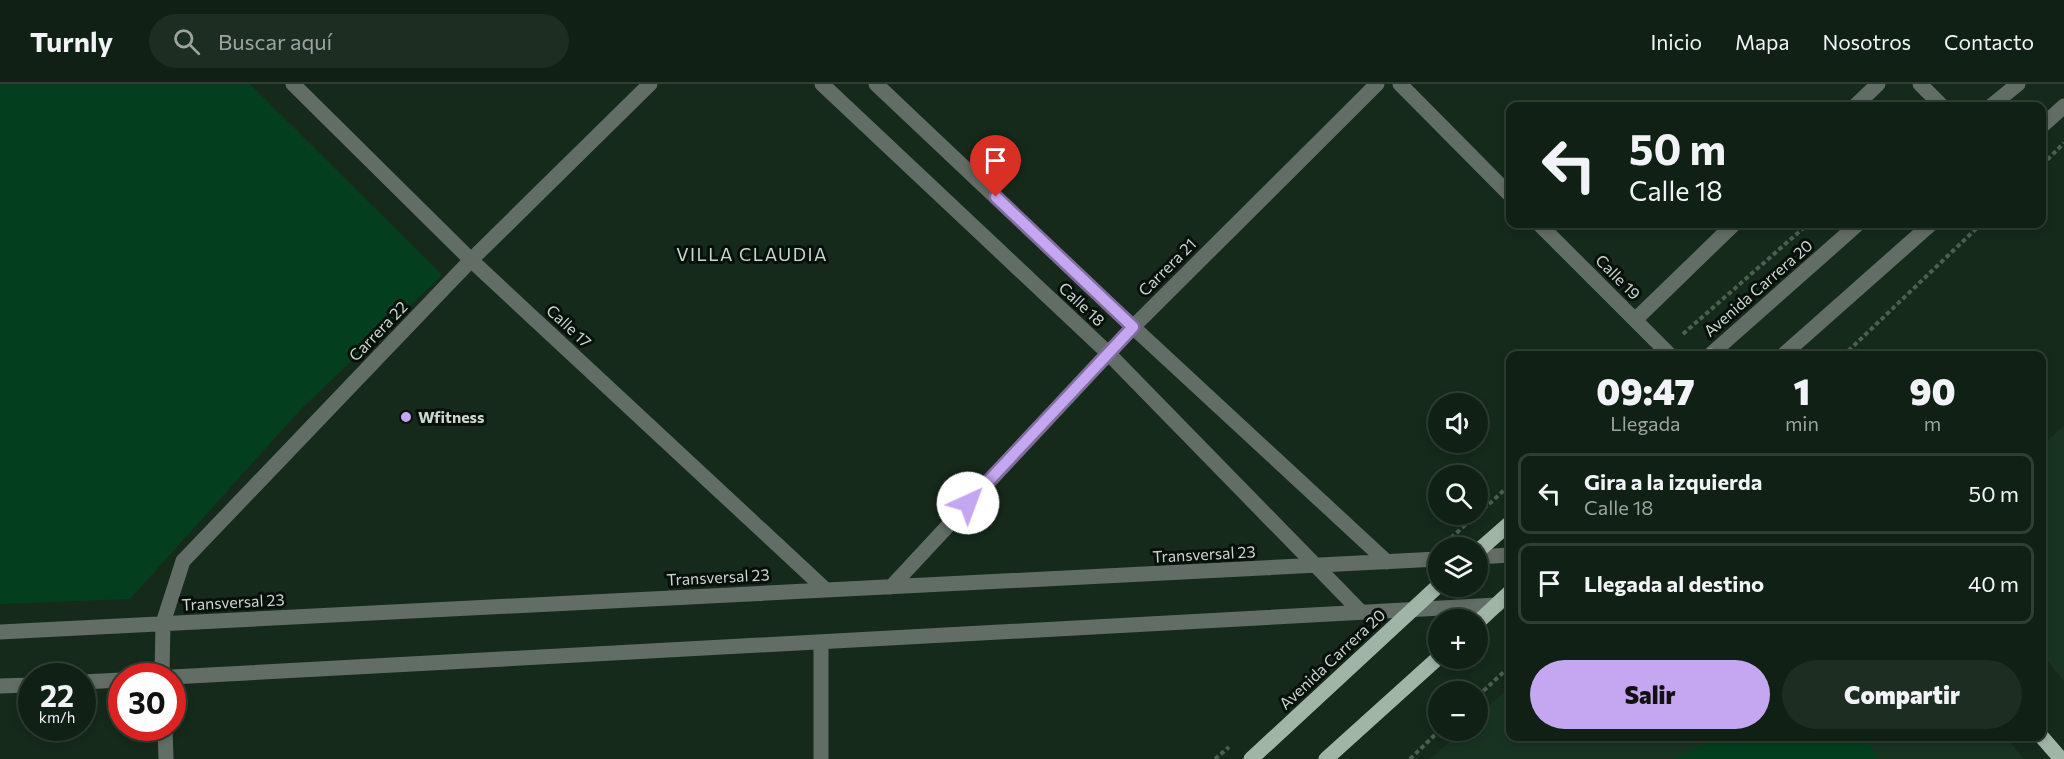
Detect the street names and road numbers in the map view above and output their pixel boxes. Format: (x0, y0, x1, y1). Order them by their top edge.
street label: Carrera 21 (1134, 234, 1199, 299)
street label: Avenida Carrera 20 (1699, 235, 1816, 340)
street label: Calle 19 (1592, 250, 1645, 303)
street label: Calle 18 (1056, 278, 1109, 330)
street label: Carrera 22 (345, 297, 411, 364)
street label: Calle 17 (543, 300, 596, 351)
street label: Transversal 23 (1152, 541, 1256, 566)
street label: Transversal 23 (666, 564, 770, 589)
street label: Transversal 23 (181, 589, 285, 614)
street label: Avenida Carrera 20 (1275, 605, 1389, 713)

